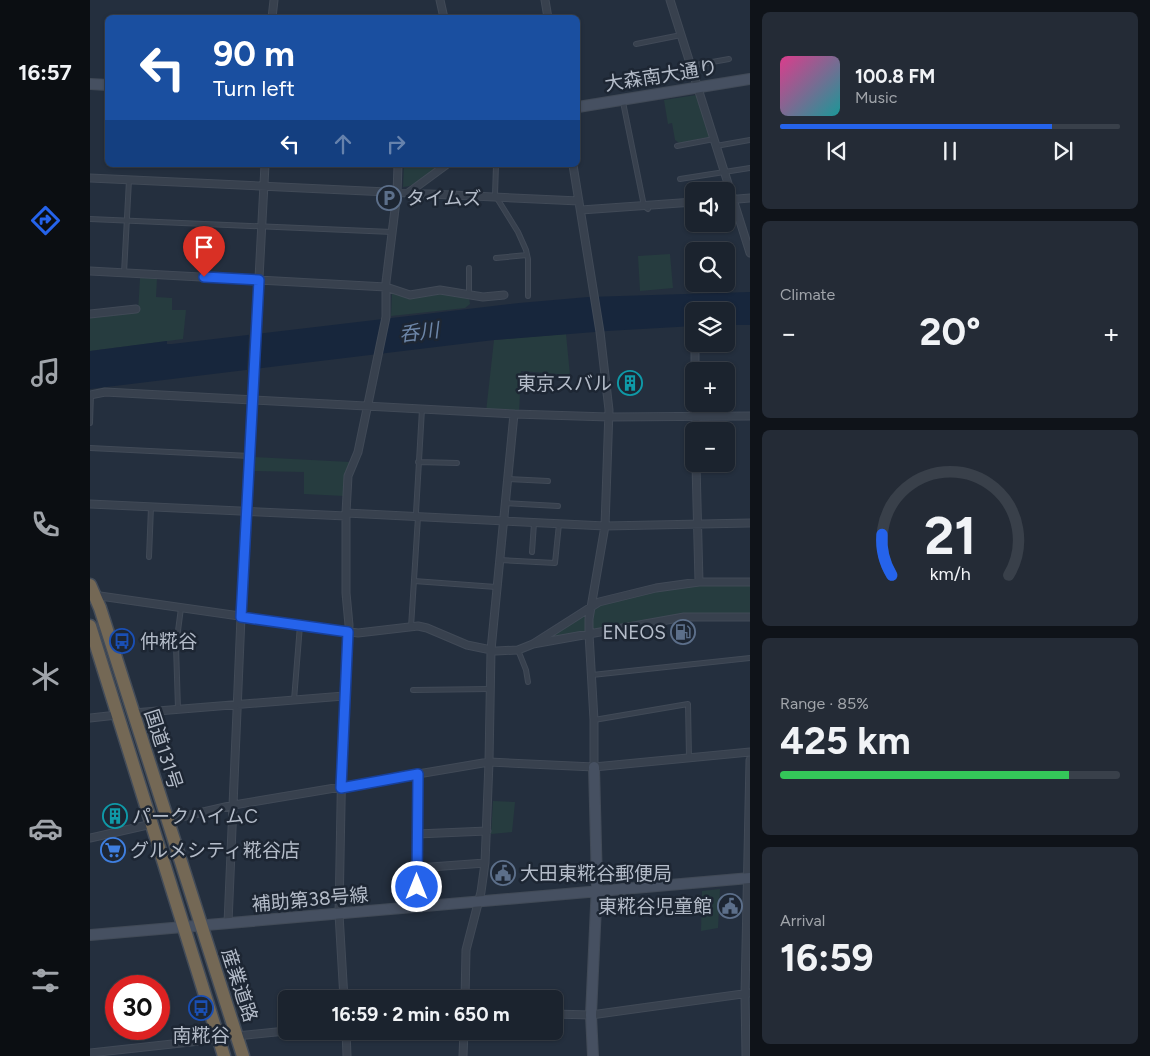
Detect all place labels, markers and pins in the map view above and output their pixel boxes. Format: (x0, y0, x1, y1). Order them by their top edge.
parking icon: タイムズ (376, 185, 402, 211)
place label: タイムズ (406, 187, 482, 210)
pin (183, 226, 225, 277)
building icon: 東京スバル (617, 370, 643, 396)
place label: 東京スバル (517, 372, 612, 395)
fuel station icon: ENEOS (670, 619, 696, 645)
place label: ENEOS (602, 621, 666, 644)
bus stop icon: 仲糀谷 (109, 628, 135, 654)
place label: 仲糀谷 (140, 630, 197, 653)
building icon: パークハイムC (102, 803, 128, 829)
place label: パークハイムC (132, 805, 258, 828)
supermarket icon: グルメシティ糀谷店 (100, 837, 126, 863)
place label: グルメシティ糀谷店 (130, 839, 300, 862)
public building icon: 大田東糀谷郵便局 (490, 860, 516, 886)
place label: 大田東糀谷郵便局 (520, 862, 672, 885)
public building icon: 東糀谷児童館 (717, 893, 743, 919)
place label: 東糀谷児童館 (598, 895, 712, 918)
bus stop icon: 南糀谷 (188, 995, 214, 1021)
place label: 南糀谷 (172, 1024, 230, 1047)

